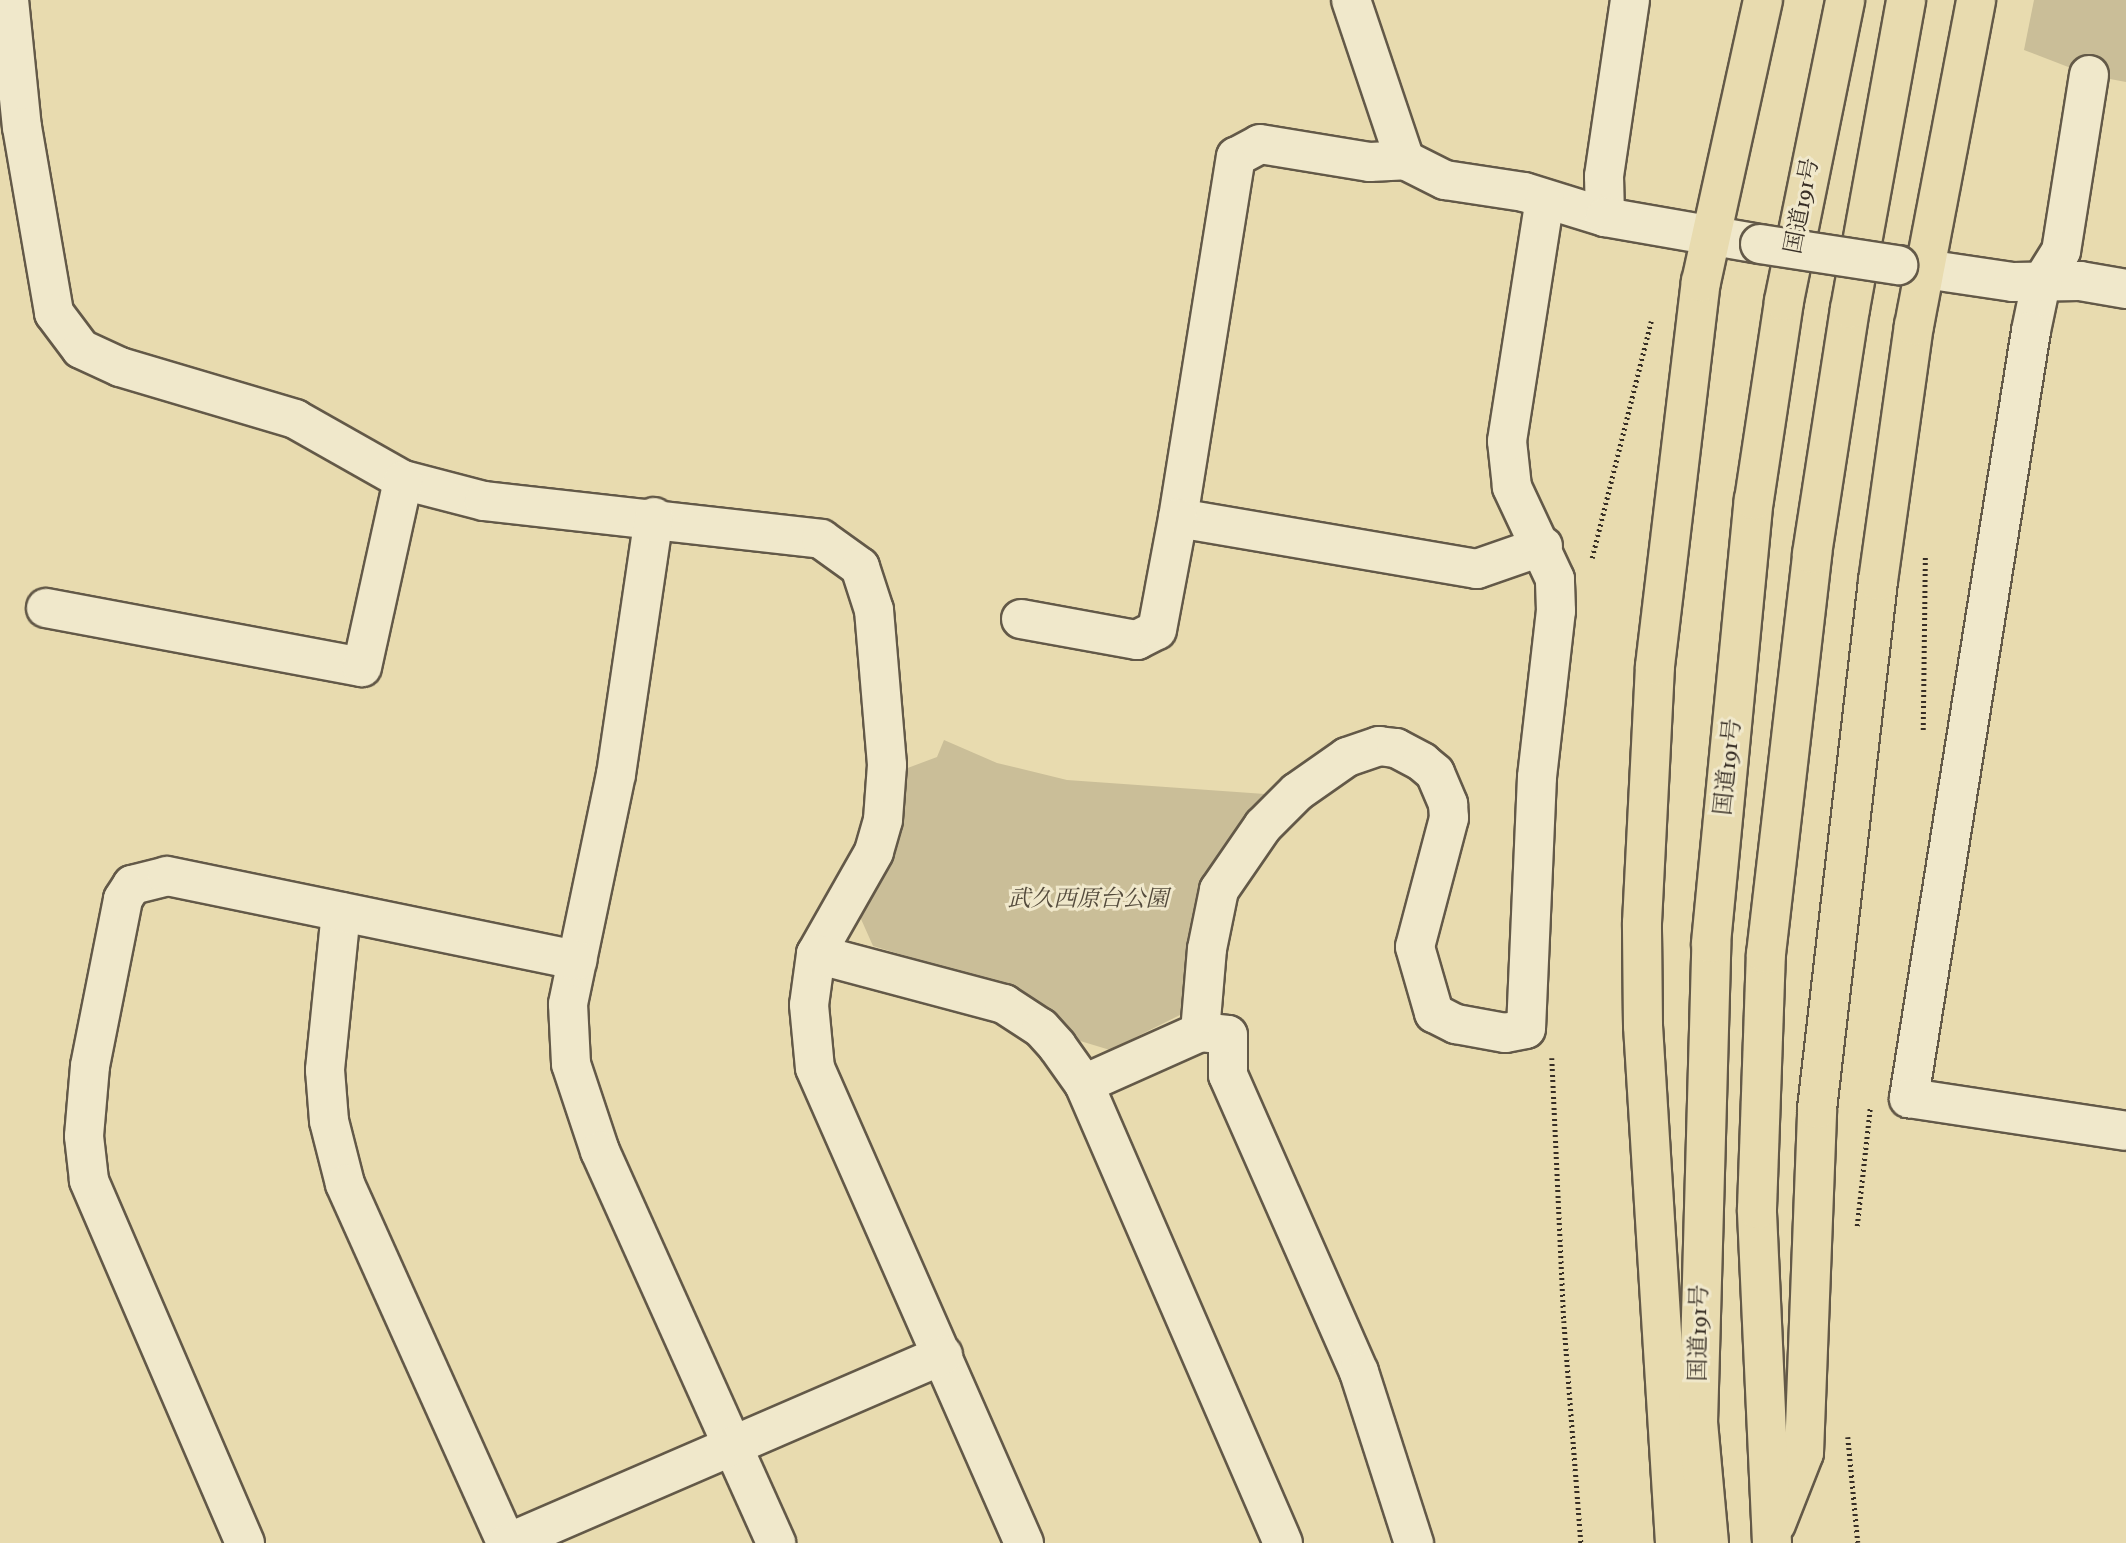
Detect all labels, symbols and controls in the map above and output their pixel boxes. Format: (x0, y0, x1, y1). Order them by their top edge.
street label: 国道191号 (1779, 156, 1825, 256)
street label: 国道191号 (1709, 717, 1747, 817)
park label: 武久西原台公園 (1008, 885, 1168, 913)
street label: 国道191号 (1684, 1284, 1714, 1382)

